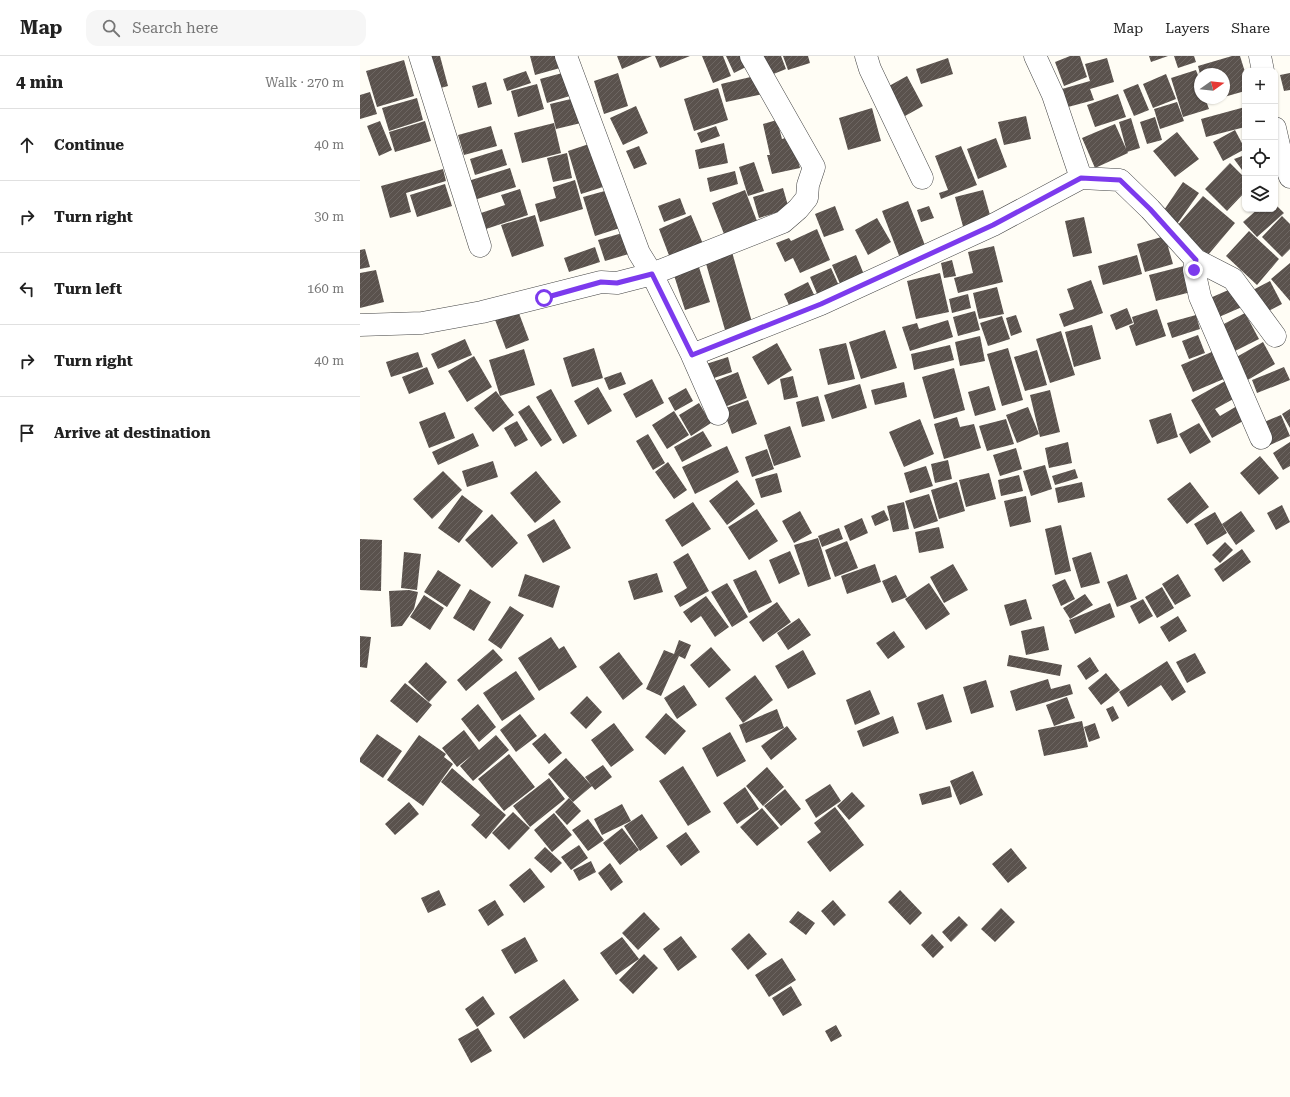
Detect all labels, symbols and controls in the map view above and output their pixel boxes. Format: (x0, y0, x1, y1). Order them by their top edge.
search box (86, 10, 366, 46)
text: Map (20, 16, 62, 39)
icon: search (100, 17, 122, 39)
text: Search here (132, 19, 218, 37)
text: Map (1113, 20, 1143, 36)
text: Layers (1165, 20, 1209, 36)
text: Share (1231, 20, 1270, 36)
north arrow (1194, 68, 1230, 104)
map controls (1242, 68, 1278, 212)
button: + (1242, 68, 1278, 104)
text: 4 min (16, 72, 63, 92)
text: Walk · 270 m (265, 75, 344, 90)
button: − (1242, 104, 1278, 140)
icon: ahead (16, 134, 38, 156)
text: Continue (54, 136, 124, 154)
text: 40 m (314, 137, 344, 152)
button: locate (1242, 140, 1278, 176)
button: layers (1242, 176, 1278, 212)
icon: right (16, 206, 38, 228)
text: Turn right (54, 208, 133, 226)
text: 30 m (314, 209, 344, 224)
route end (1185, 261, 1203, 279)
icon: left (16, 278, 38, 300)
text: Turn left (54, 280, 122, 298)
text: 160 m (307, 281, 344, 296)
route start (535, 289, 553, 307)
icon: right (16, 350, 38, 372)
text: Turn right (54, 352, 133, 370)
text: 40 m (314, 353, 344, 368)
icon: arrive (16, 422, 38, 444)
text: Arrive at destination (54, 424, 210, 442)

